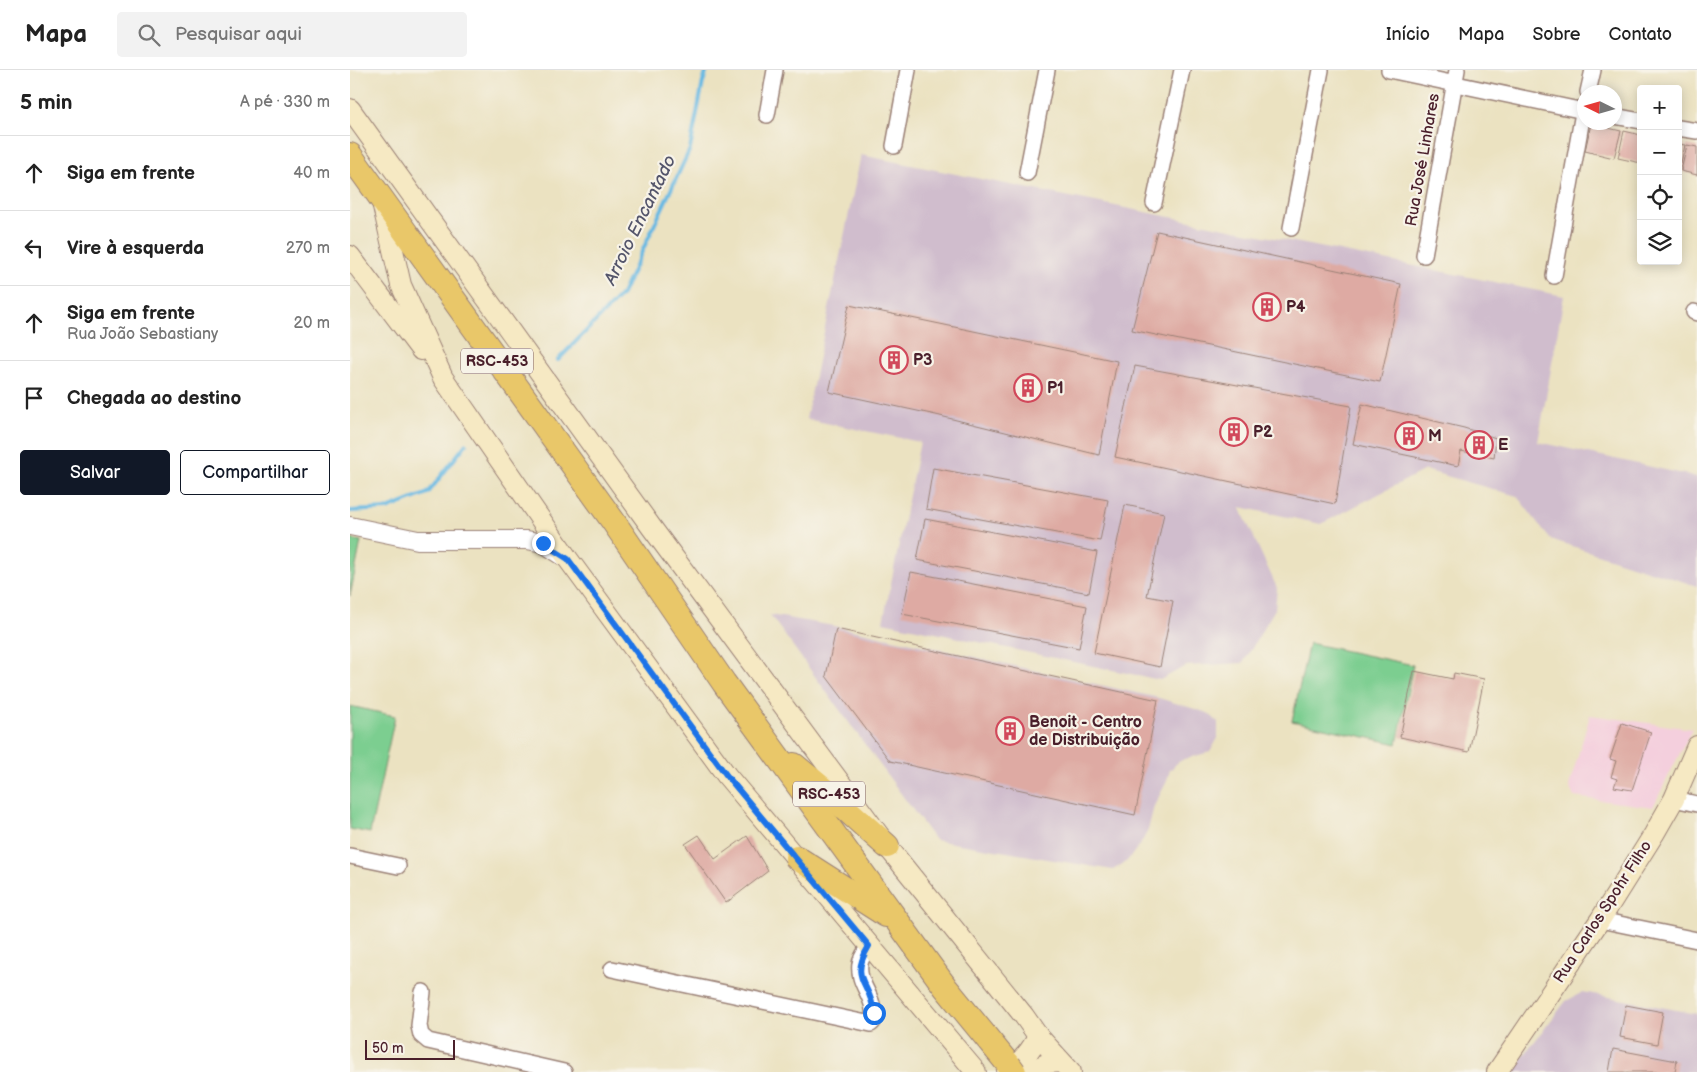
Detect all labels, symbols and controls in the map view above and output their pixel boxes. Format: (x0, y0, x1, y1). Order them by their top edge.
search box (117, 12, 467, 57)
text: Mapa (25, 20, 87, 49)
icon: search (135, 21, 163, 49)
text: Pesquisar aqui (175, 23, 302, 46)
text: Início (1386, 24, 1430, 45)
text: Mapa (1458, 24, 1504, 45)
text: Sobre (1532, 24, 1580, 45)
text: Contato (1608, 24, 1672, 45)
north arrow (1577, 85, 1622, 130)
map controls (1637, 85, 1682, 265)
button: + (1637, 85, 1682, 130)
text: 5 min (20, 90, 73, 115)
street label: Rua José Linhares (1402, 92, 1444, 228)
text: A pé · 330 m (240, 93, 330, 112)
button: − (1637, 130, 1682, 175)
water label: Arroio Encantado (599, 152, 680, 289)
icon: ahead (20, 159, 48, 187)
text: Siga em frente (67, 162, 195, 185)
text: 40 m (293, 164, 330, 183)
button: locate (1637, 175, 1682, 220)
button: layers (1637, 220, 1682, 265)
icon: left (20, 234, 48, 262)
text: Vire à esquerda (67, 237, 204, 260)
text: 270 m (286, 239, 330, 258)
building icon: P4 (1252, 292, 1282, 322)
place label: P4 (1286, 298, 1306, 317)
text: Siga em frente (67, 302, 195, 325)
icon: ahead (20, 309, 48, 337)
text: 20 m (294, 314, 330, 333)
text: Rua João Sebastiany (67, 325, 218, 344)
building icon: P3 (879, 345, 909, 375)
road number: RSC-453 (461, 348, 533, 374)
place label: P3 (913, 351, 932, 370)
building icon: P1 (1013, 373, 1043, 403)
place label: P1 (1047, 379, 1064, 398)
icon: arrive (20, 384, 48, 412)
text: Chegada ao destino (67, 387, 241, 410)
building icon: P2 (1219, 417, 1249, 447)
building icon: M (1394, 421, 1424, 451)
place label: P2 (1253, 423, 1273, 442)
place label: M (1428, 427, 1442, 446)
building icon: E (1464, 430, 1494, 460)
place label: E (1498, 436, 1508, 455)
button: Salvar (20, 450, 170, 495)
button: Compartilhar (180, 450, 330, 495)
route end (532, 532, 555, 555)
place label: Benoit - Centro de Distribuição (1029, 713, 1142, 750)
building icon: Benoit - Centro de Distribuição (995, 716, 1025, 746)
road number: RSC-453 (793, 782, 865, 806)
street label: Rua Carlos Spohr Filho (1550, 837, 1656, 987)
route start (863, 1002, 886, 1025)
scale bar (365, 1037, 455, 1060)
text: 50 m (372, 1040, 404, 1057)

